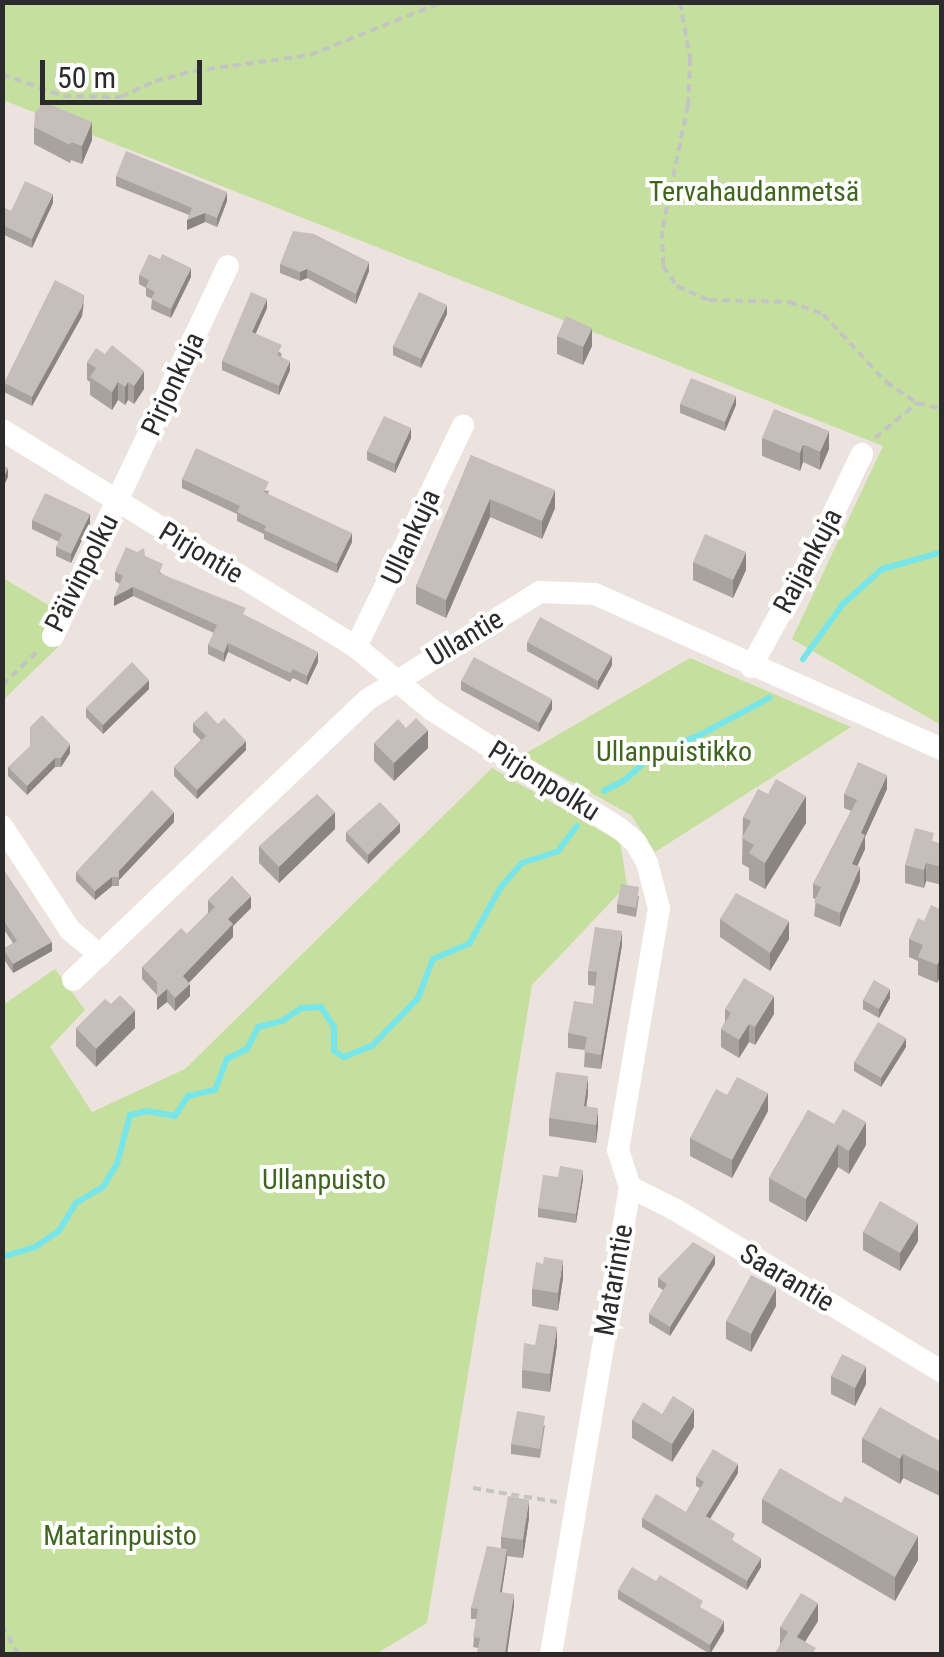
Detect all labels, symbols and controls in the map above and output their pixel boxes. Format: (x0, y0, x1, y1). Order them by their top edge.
scale bar (45, 40, 208, 102)
text: 50 m (57, 60, 116, 95)
park label: Tervahaudanmetsä (649, 175, 859, 209)
street label: Pirjonkuja (134, 327, 212, 441)
street label: Ullankuja (374, 484, 448, 590)
street label: Raijankuja (766, 503, 850, 619)
street label: Päivinpolku (38, 509, 126, 637)
street label: Pirjontie (153, 515, 249, 591)
street label: Ullantie (421, 602, 509, 674)
street label: Pirjonpolku (482, 734, 606, 828)
park label: Ullanpuistikko (596, 735, 752, 769)
park label: Ullanpuisto (262, 1163, 386, 1197)
street label: Matarintie (588, 1222, 640, 1338)
street label: Saarantie (734, 1237, 840, 1319)
park label: Matarinpuisto (43, 1519, 197, 1553)

